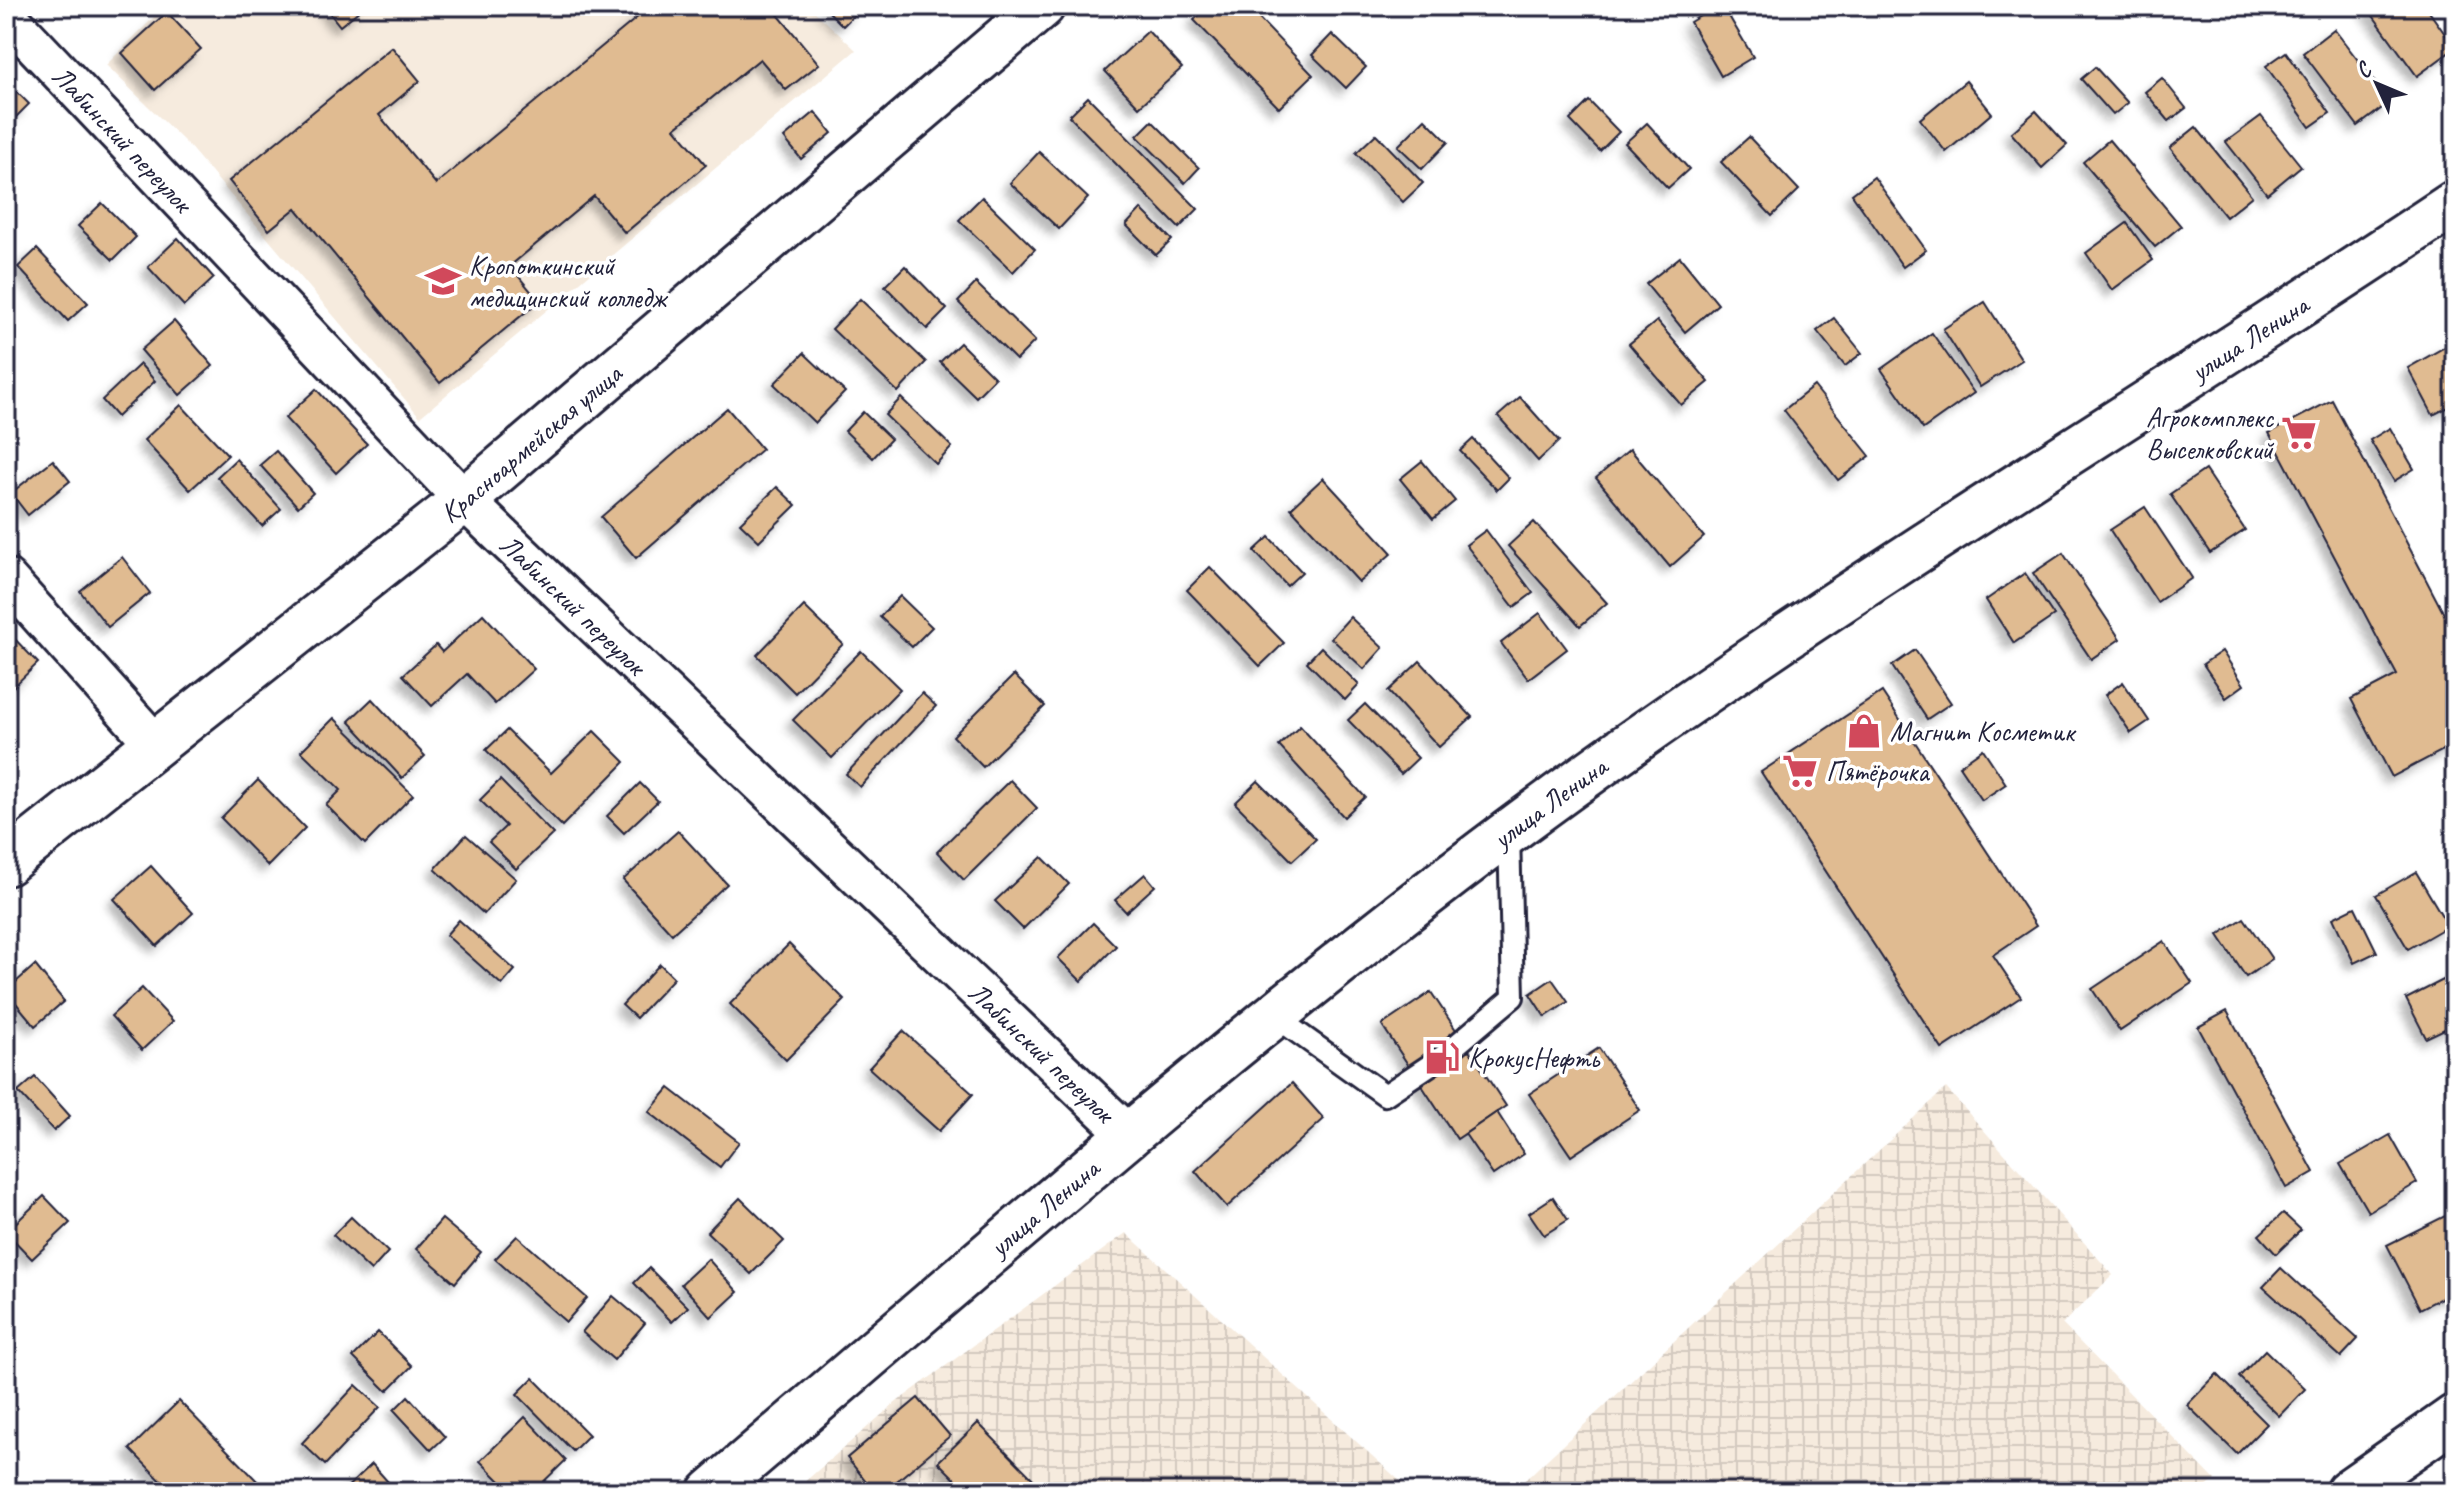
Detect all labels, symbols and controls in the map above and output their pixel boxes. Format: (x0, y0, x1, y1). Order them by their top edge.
north arrow (2337, 44, 2417, 124)
text: С (2350, 55, 2379, 84)
street label: Лабинский переулок (45, 58, 202, 221)
place label: Кропоткинский медицинский колледж (469, 248, 669, 315)
school or university icon: Кропоткинский медицинский колледж (424, 262, 462, 300)
street label: улица Ленина (2182, 285, 2317, 389)
street label: Красноармейская улица (433, 355, 630, 530)
place label: Агрокомплекс Выселковский (2146, 400, 2274, 467)
supermarket icon: Агрокомплекс Выселковский (2280, 414, 2318, 452)
street label: Лабинский переулок (493, 527, 655, 684)
shop icon: Магнит Косметик (1845, 712, 1883, 750)
place label: Магнит Косметик (1890, 714, 2077, 749)
street label: улица Ленина (1484, 747, 1615, 857)
supermarket icon: Пятёрочка (1781, 752, 1819, 790)
place label: Пятёрочка (1826, 754, 1930, 789)
street label: Лабинский переулок (962, 974, 1124, 1131)
fuel station icon: КрокусНефть (1423, 1038, 1461, 1076)
place label: КрокусНефть (1468, 1040, 1601, 1075)
street label: улица Ленина (980, 1149, 1108, 1265)

